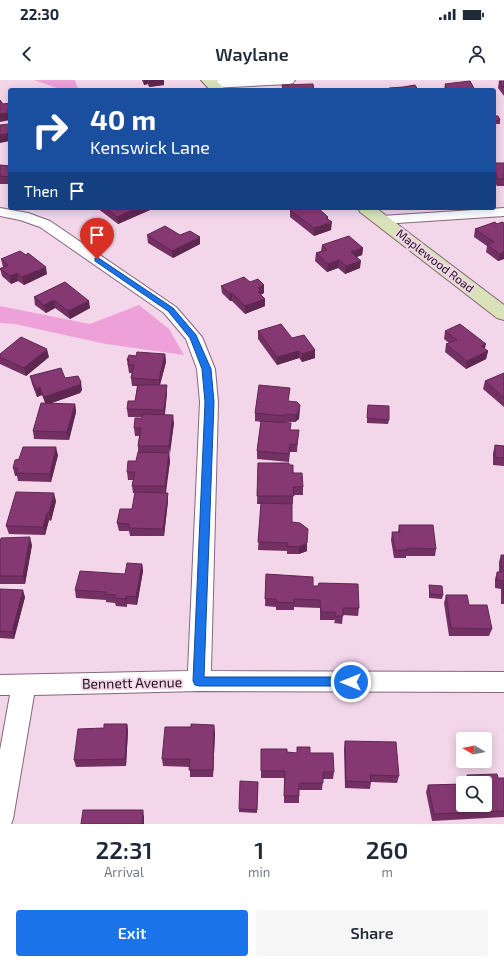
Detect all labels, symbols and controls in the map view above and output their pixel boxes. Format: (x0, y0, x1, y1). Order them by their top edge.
text: 22:30 (20, 5, 59, 23)
icon: back (16, 43, 38, 65)
text: Waylane (215, 43, 289, 65)
icon: person (466, 43, 488, 65)
text: 40 m (90, 102, 156, 136)
icon: right (24, 104, 76, 156)
text: Kenswick Lane (90, 136, 210, 158)
icon: arrive (66, 180, 88, 202)
text: Then (24, 182, 58, 200)
pin (80, 218, 114, 259)
icon: arrive (86, 224, 108, 246)
street label: Maplewood Road (394, 226, 477, 295)
position arrow (330, 661, 372, 703)
street label: Bennett Avenue (82, 673, 182, 692)
north arrow (456, 732, 492, 768)
map controls (456, 732, 492, 812)
button: search (456, 776, 492, 812)
text: 22:31 (96, 835, 153, 864)
text: 1 (254, 835, 264, 864)
text: 260 (366, 835, 408, 864)
text: Arrival (104, 864, 144, 880)
text: min (248, 864, 270, 880)
text: m (381, 864, 393, 880)
button: Exit (16, 910, 248, 956)
button: Share (256, 910, 488, 956)

